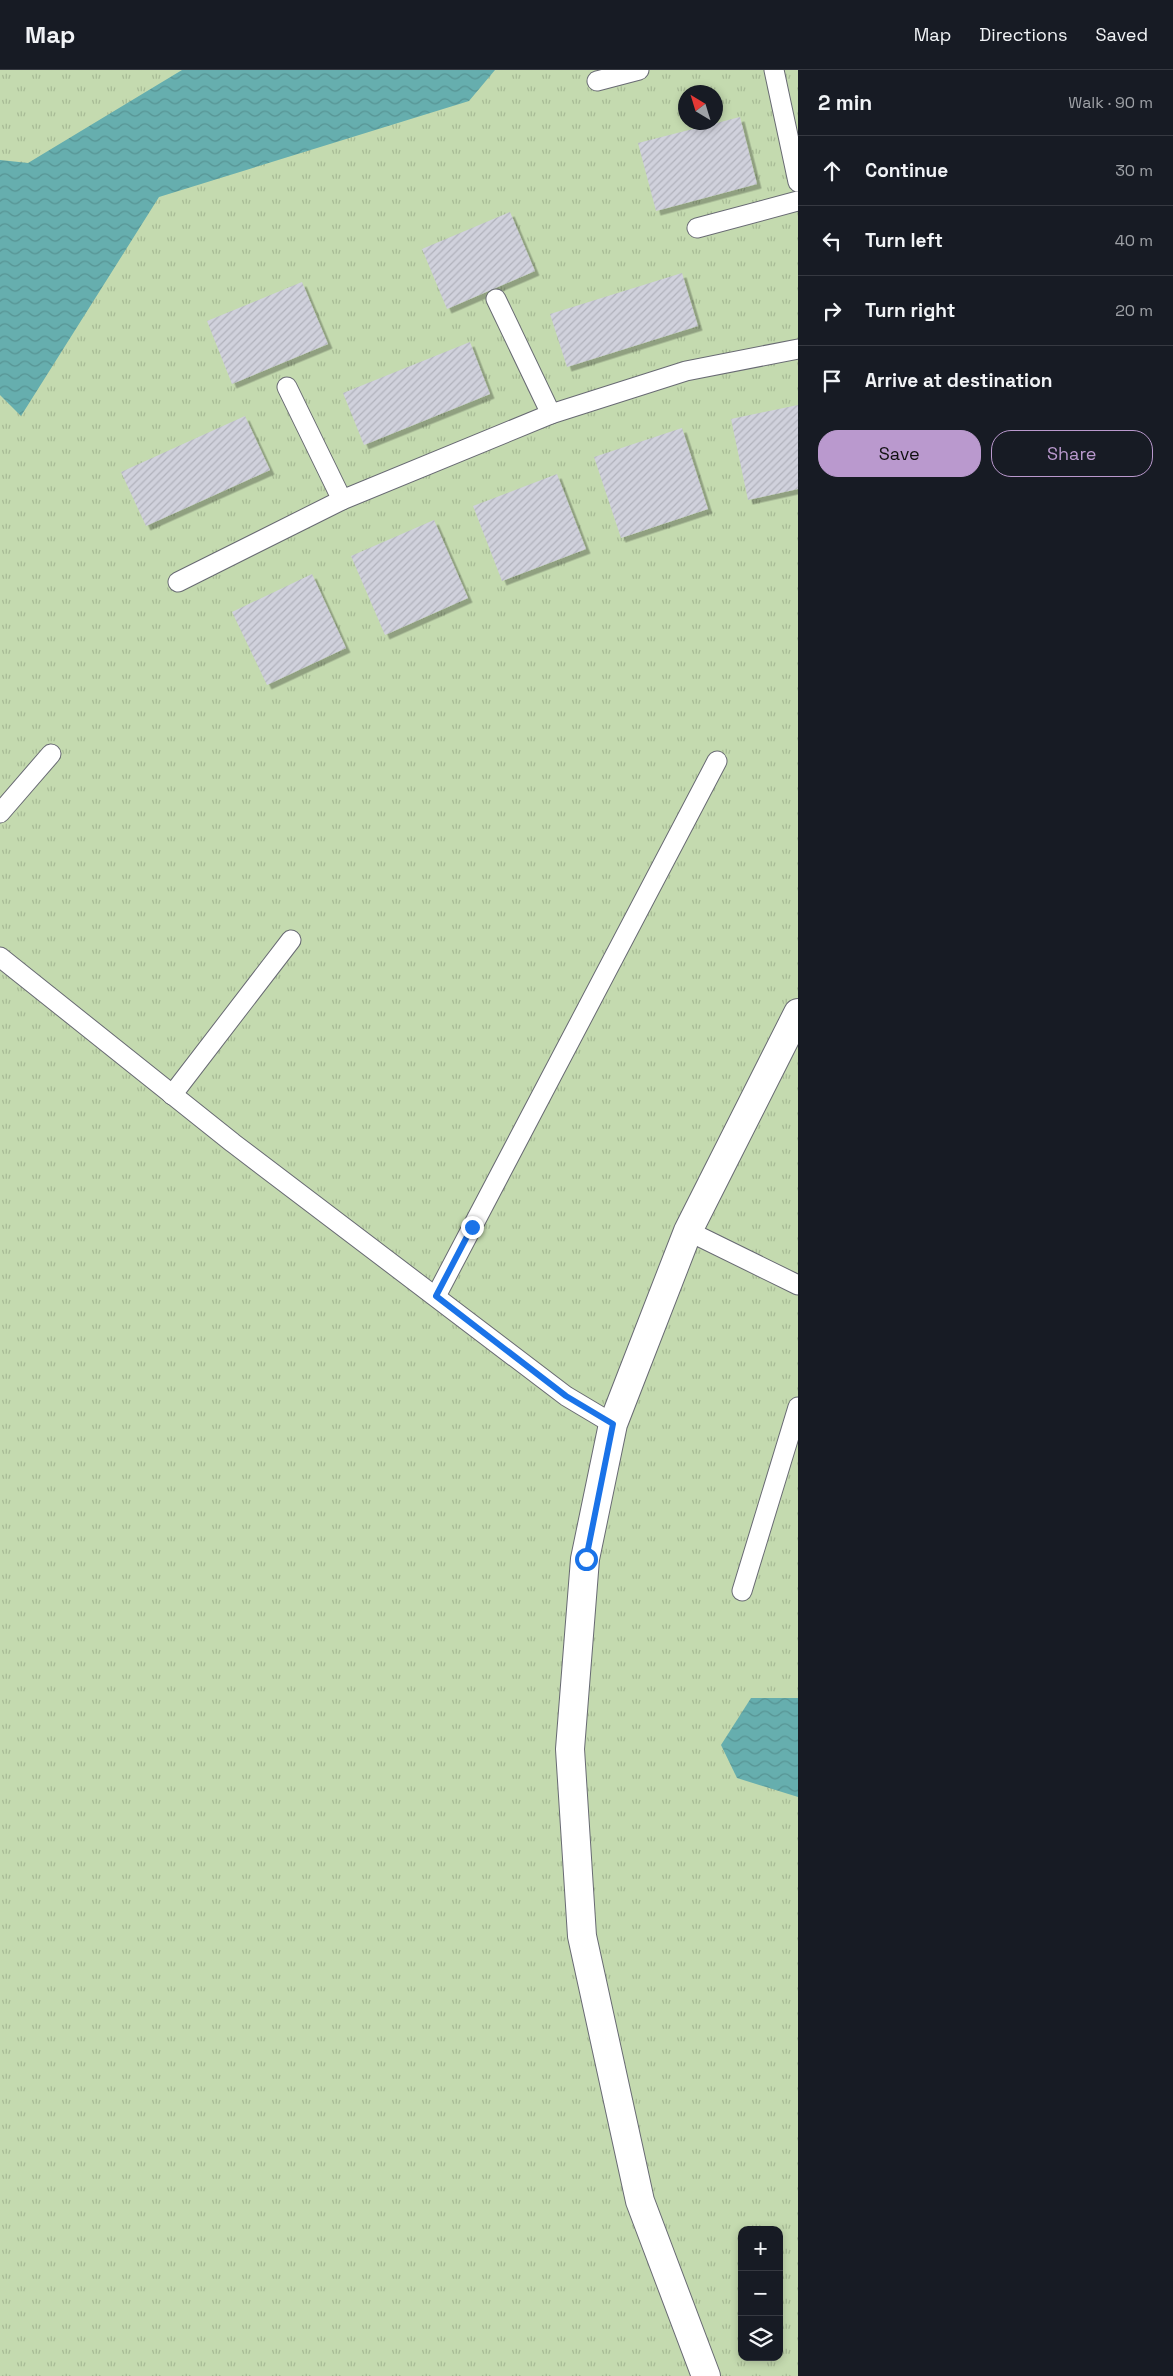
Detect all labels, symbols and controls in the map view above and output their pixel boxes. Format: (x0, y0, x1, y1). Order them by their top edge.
text: Map (25, 19, 75, 50)
text: Map (914, 23, 951, 46)
text: Directions (979, 23, 1068, 46)
text: Saved (1096, 23, 1148, 46)
north arrow (678, 85, 723, 130)
text: 2 min (818, 89, 872, 116)
text: Walk · 90 m (1068, 92, 1153, 113)
icon: ahead (818, 157, 846, 185)
text: Continue (865, 158, 948, 183)
text: 30 m (1115, 160, 1153, 181)
icon: left (818, 227, 846, 255)
text: Turn left (865, 228, 943, 253)
text: 40 m (1115, 230, 1153, 251)
icon: right (818, 297, 846, 325)
text: Turn right (865, 298, 955, 323)
text: 20 m (1115, 300, 1153, 321)
icon: arrive (818, 367, 846, 395)
text: Arrive at destination (865, 368, 1053, 393)
button: Save (818, 430, 981, 477)
button: Share (991, 430, 1153, 477)
route end (461, 1216, 484, 1239)
route start (575, 1548, 598, 1571)
map controls (738, 2226, 783, 2361)
button: + (738, 2226, 783, 2271)
button: − (738, 2271, 783, 2316)
button: layers (738, 2316, 783, 2361)

